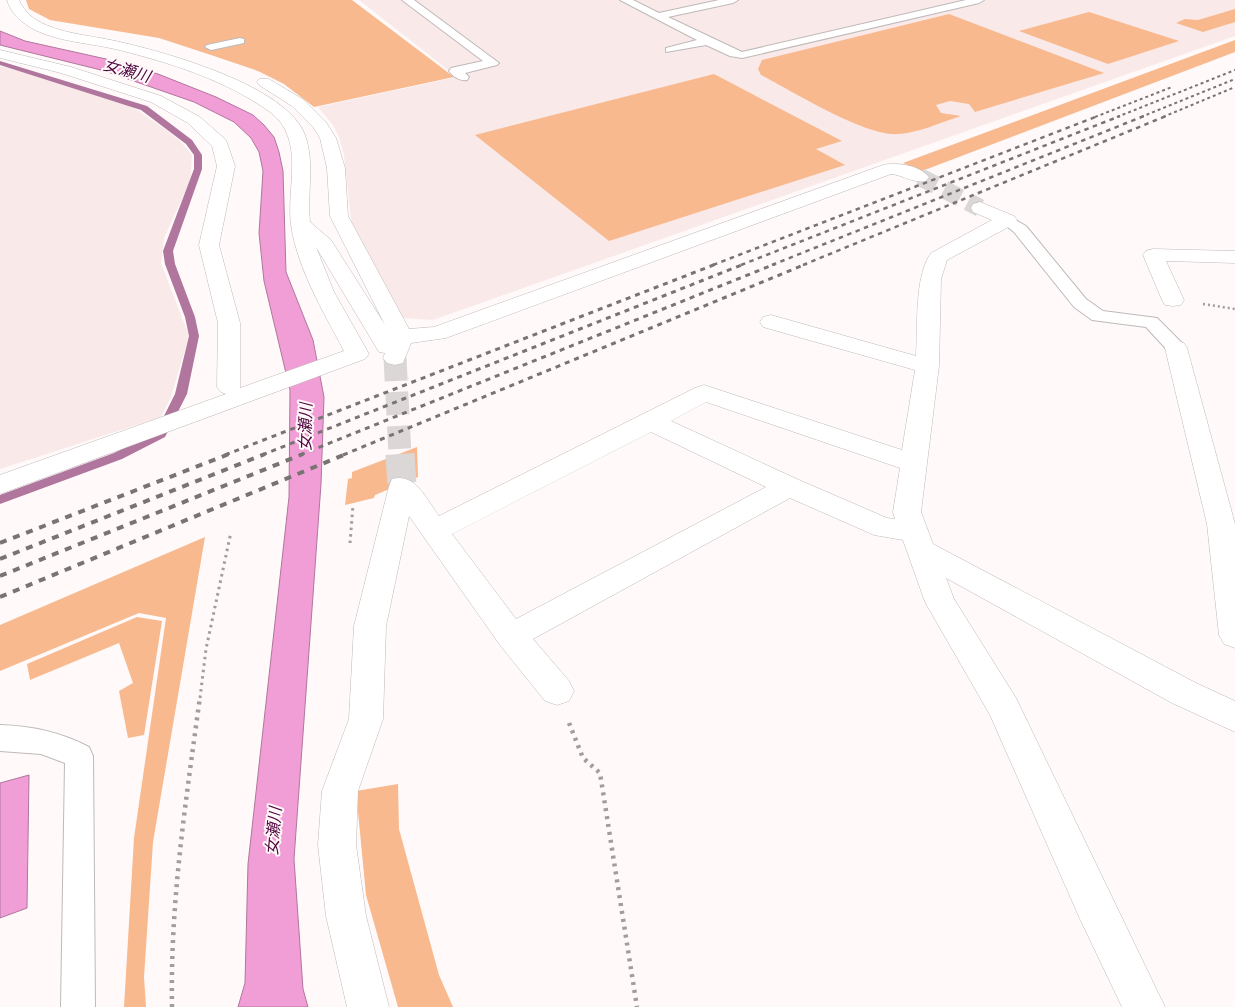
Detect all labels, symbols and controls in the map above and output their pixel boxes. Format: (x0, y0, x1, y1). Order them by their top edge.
water label: 女瀬川 (101, 54, 155, 87)
water label: 女瀬川 (295, 401, 315, 451)
water label: 女瀬川 (261, 804, 285, 856)

